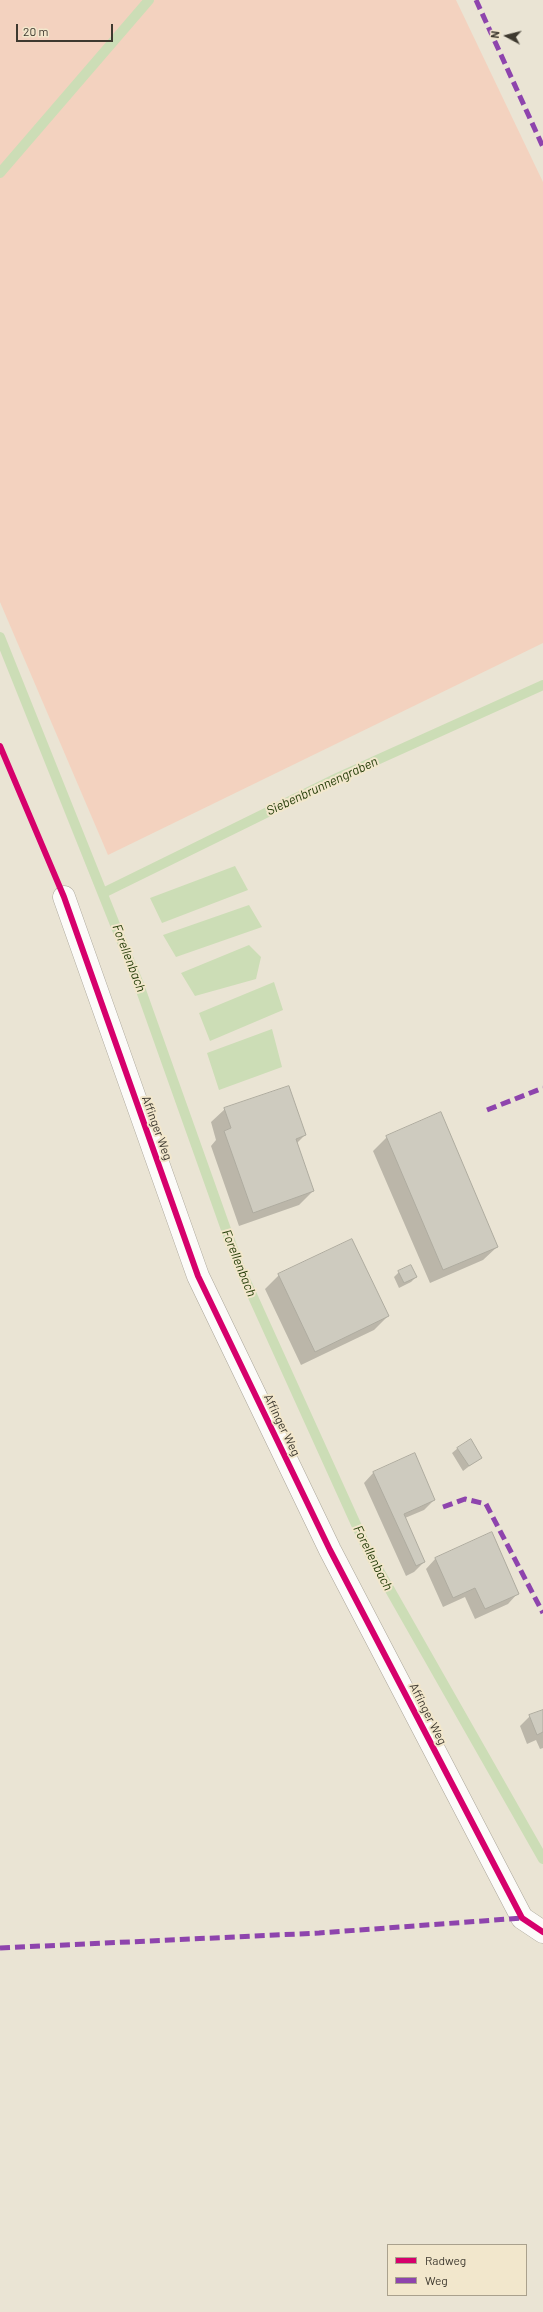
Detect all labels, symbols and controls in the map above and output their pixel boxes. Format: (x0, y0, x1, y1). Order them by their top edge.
scale bar (18, 16, 115, 42)
north arrow (487, 16, 527, 56)
text: 20 m (23, 24, 49, 38)
text: N (488, 30, 501, 39)
water label: Siebenbrunnengraben (264, 753, 380, 819)
water label: Forellenbach (109, 922, 149, 994)
street label: Affinger Weg (139, 1094, 175, 1162)
water label: Forellenbach (218, 1227, 260, 1299)
street label: Affinger Weg (261, 1392, 303, 1458)
water label: Forellenbach (350, 1523, 396, 1593)
street label: Affinger Weg (406, 1681, 450, 1747)
legend (387, 2244, 527, 2296)
text: Radweg (425, 2253, 466, 2267)
text: Weg (425, 2273, 448, 2287)

